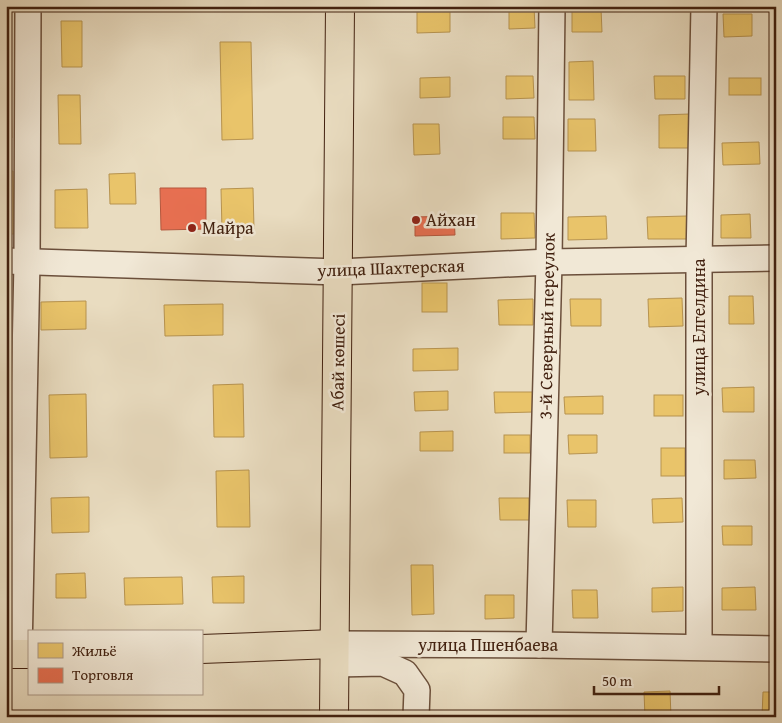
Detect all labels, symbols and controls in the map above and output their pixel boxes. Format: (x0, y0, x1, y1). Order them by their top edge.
place label: Айхан (426, 206, 476, 233)
place label: Майра (202, 214, 254, 241)
marker: Айхан (410, 214, 422, 226)
marker: Майра (186, 222, 198, 234)
street label: 3-й Северный переулок (531, 232, 562, 420)
street label: улица Шахтерская (316, 251, 465, 284)
street label: улица Елгелдина (685, 258, 712, 397)
street label: Абай көшесі (323, 313, 352, 411)
legend (28, 630, 202, 696)
street label: улица Пшенбаева (417, 631, 559, 658)
text: Жильё (71, 640, 117, 661)
scale bar (594, 663, 720, 695)
text: Торговля (72, 664, 134, 685)
text: 50 m (602, 670, 633, 691)

